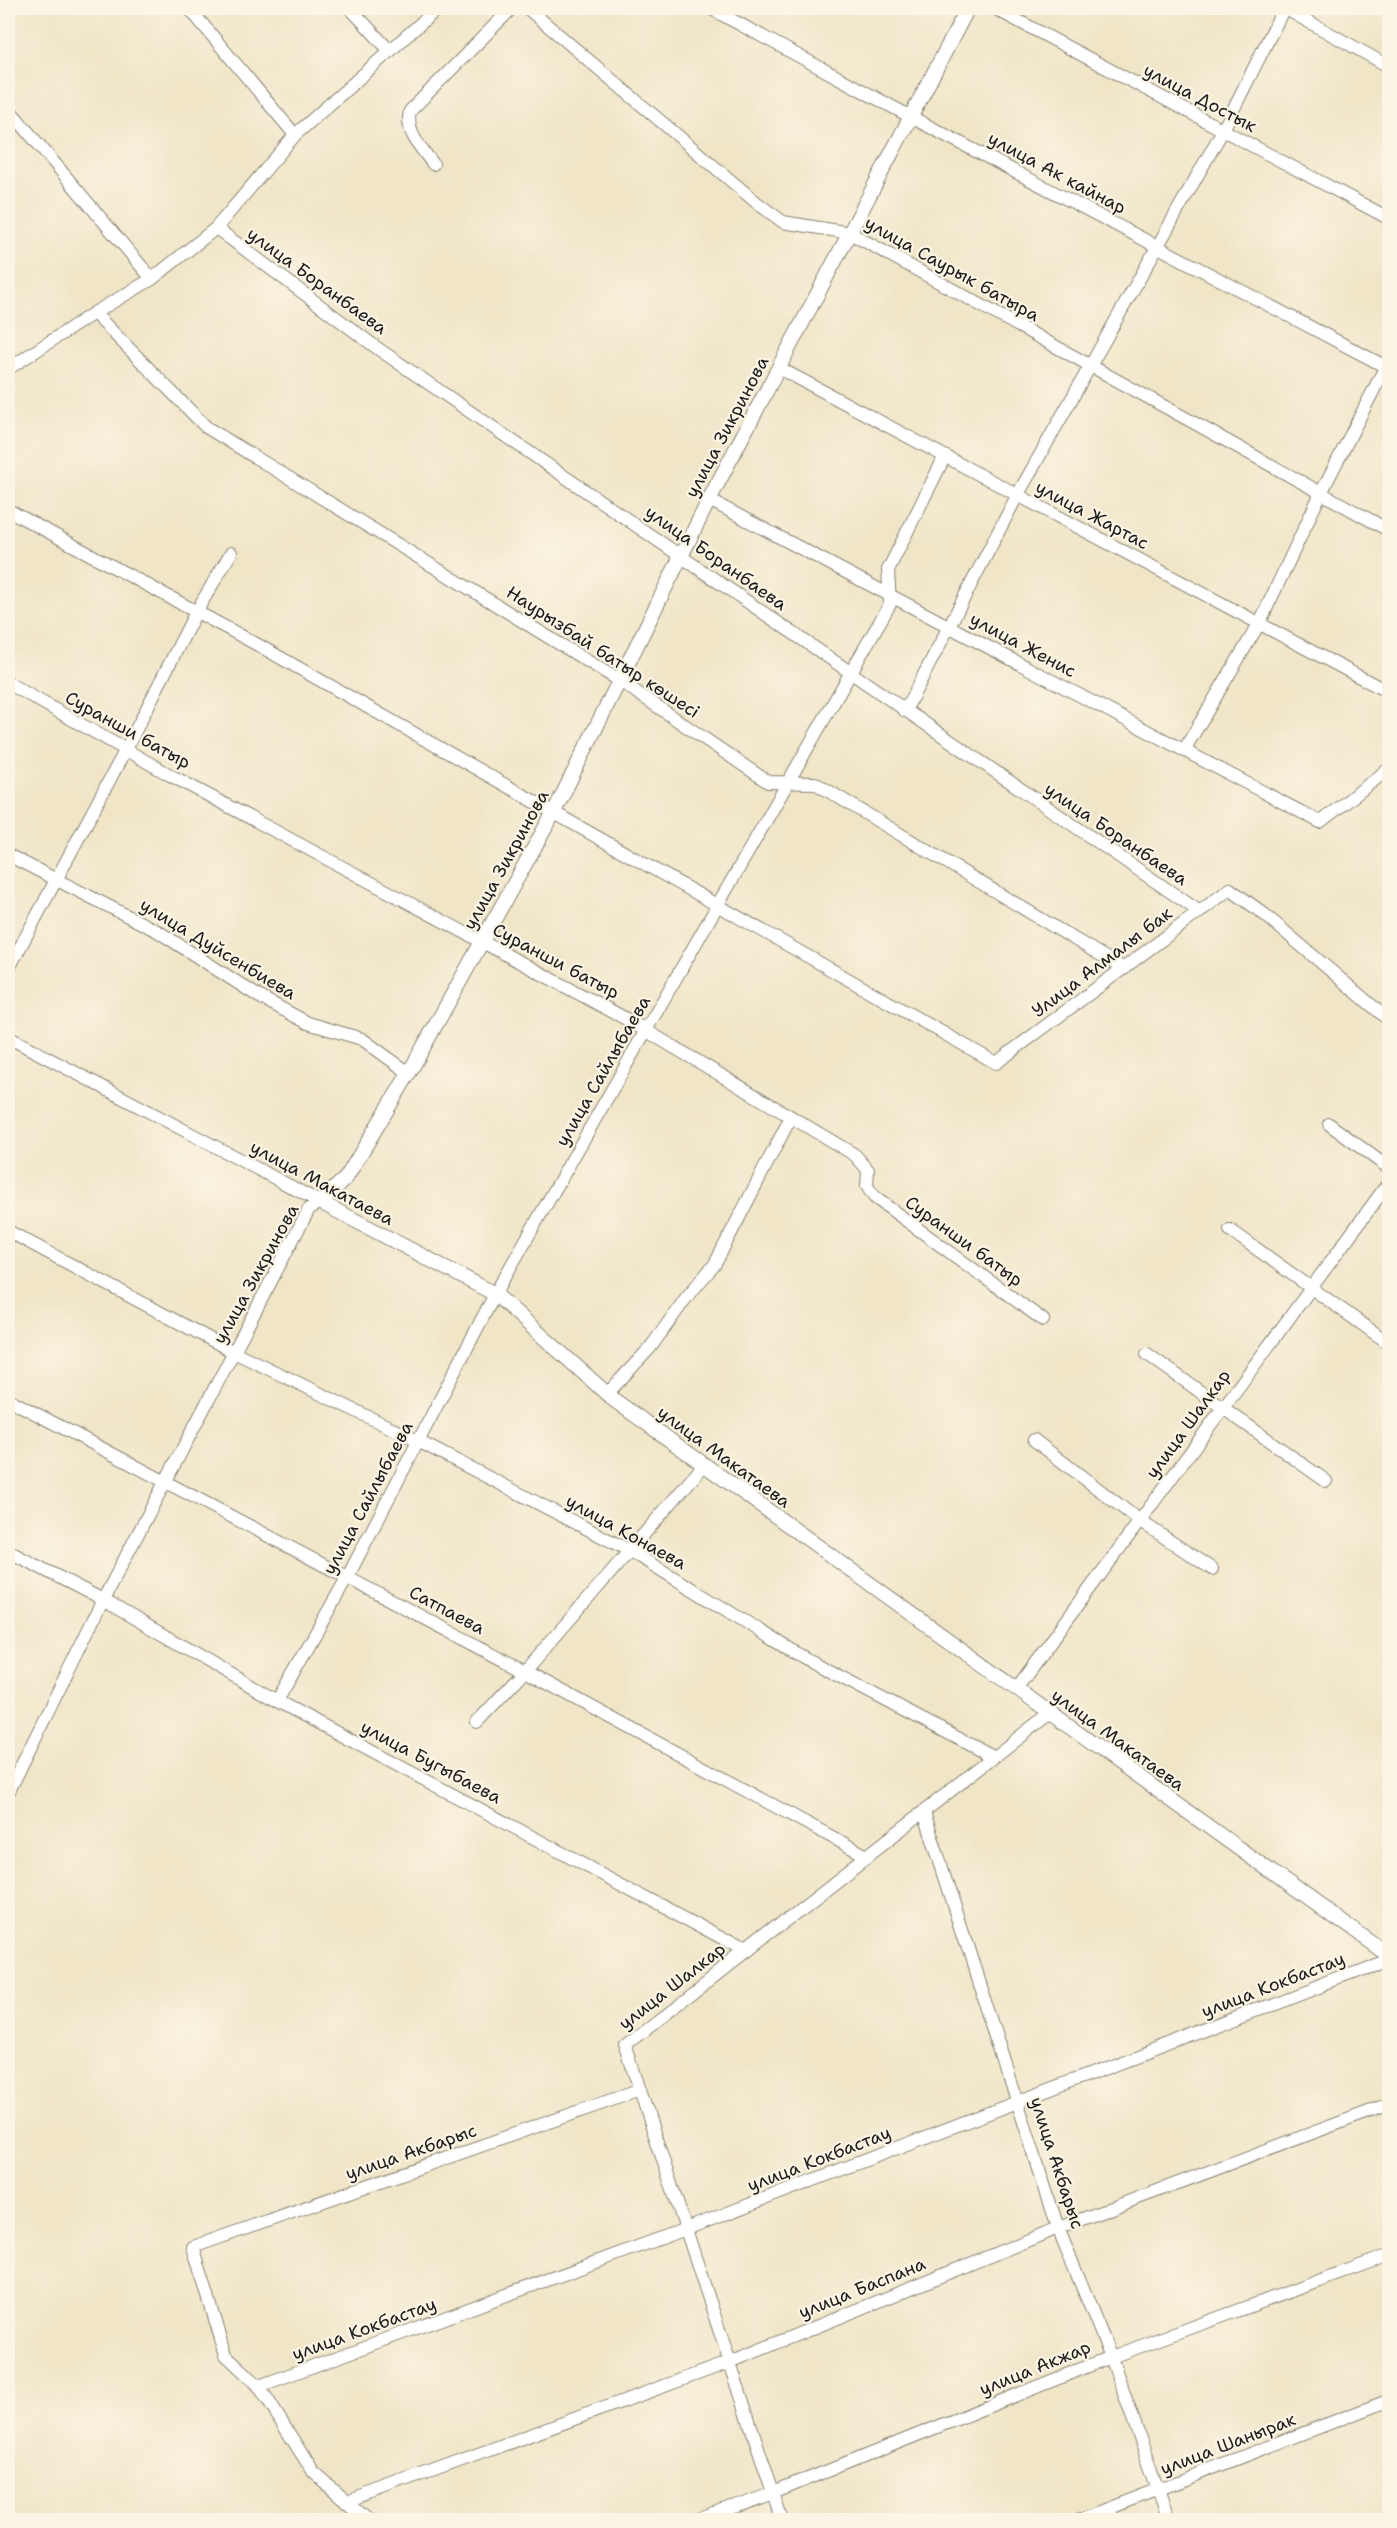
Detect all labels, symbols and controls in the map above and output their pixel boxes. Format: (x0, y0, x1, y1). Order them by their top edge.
street label: улица Достык (1139, 58, 1261, 138)
street label: улица Ак кайнар (984, 126, 1130, 220)
street label: улица Саурык батыра (860, 211, 1044, 327)
street label: улица Боранбаева (242, 222, 392, 340)
street label: улица Зикринова (680, 352, 774, 502)
street label: улица Жартас (1031, 475, 1153, 555)
street label: улица Боранбаева (640, 500, 792, 616)
street label: Наурызбай батыр көшесі (502, 580, 704, 724)
street label: улица Женис (966, 607, 1080, 683)
street label: Суранши батыр (61, 686, 195, 774)
street label: улица Боранбаева (1040, 777, 1192, 891)
street label: улица Зикринова (458, 786, 554, 934)
street label: улица Дуйсенбиева (135, 893, 301, 1005)
street label: Улица Алмалы бак (1027, 901, 1177, 1023)
street label: Суранши батыр (488, 917, 624, 1005)
street label: улица Сайлыбаева (550, 991, 656, 1151)
street label: улица Макатаева (246, 1135, 398, 1231)
street label: Суранши батыр (900, 1190, 1028, 1292)
street label: улица Зикринова (208, 1200, 304, 1348)
street label: улица Шалкар (1140, 1365, 1236, 1483)
street label: улица Макатаева (652, 1400, 796, 1514)
street label: улица Сайлыбаева (317, 1417, 419, 1579)
street label: улица Конаева (561, 1489, 691, 1575)
street label: Сатпаева (405, 1580, 489, 1640)
street label: улица Макатаева (1046, 1683, 1190, 1797)
street label: улица Бугыбаева (356, 1715, 506, 1809)
street label: улица Шалкар (614, 1937, 730, 2035)
street label: улица Кокбастау (1198, 1947, 1348, 2023)
street label: улица Акбарыс (1024, 2094, 1090, 2232)
street label: улица Акбарыс (342, 2118, 480, 2186)
street label: улица Кокбастау (744, 2121, 894, 2197)
street label: улица Баспана (795, 2252, 929, 2324)
street label: улица Кокбастау (289, 2292, 439, 2366)
street label: улица Акжар (976, 2335, 1094, 2401)
street label: улица Шанырак (1157, 2407, 1300, 2481)

